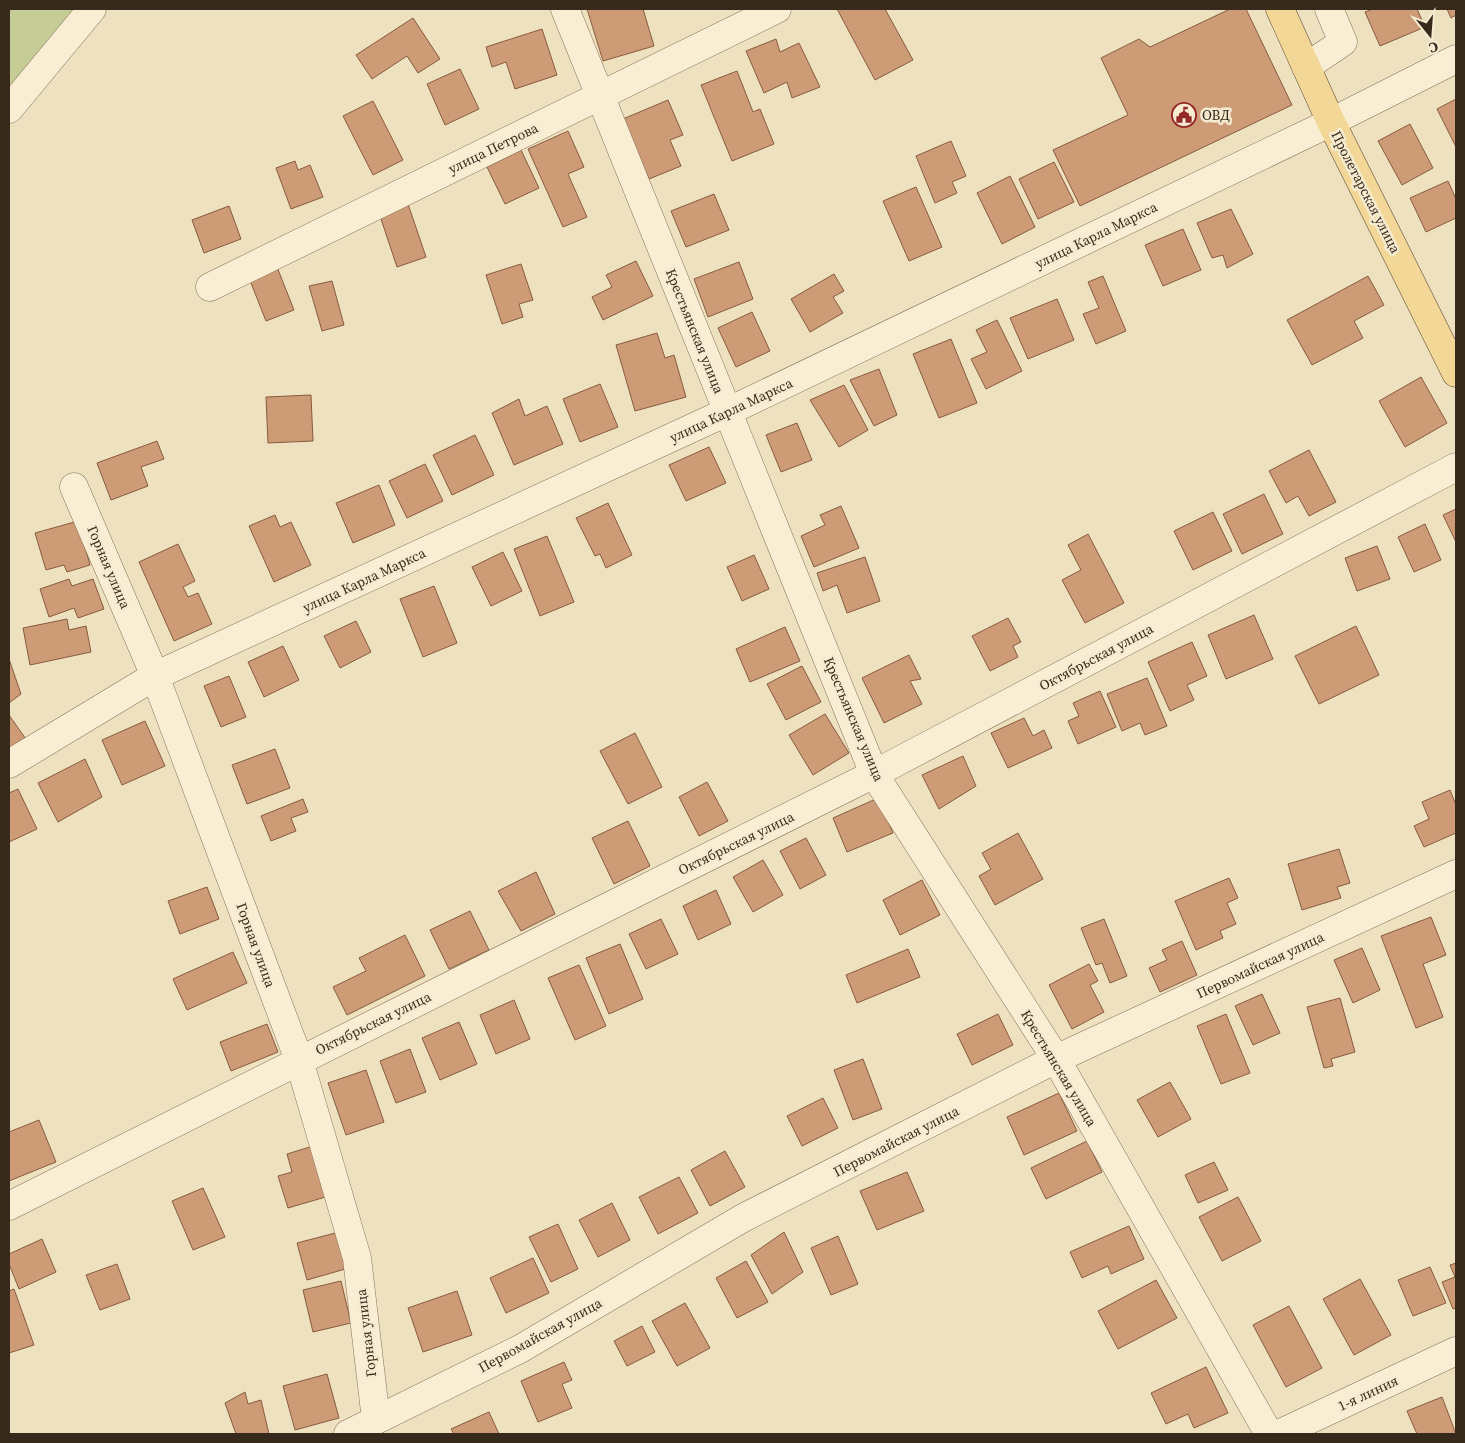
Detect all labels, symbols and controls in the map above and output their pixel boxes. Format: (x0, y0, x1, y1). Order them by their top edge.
north arrow (1405, 10, 1455, 60)
text: С (1426, 37, 1441, 58)
public building icon: ОВД (1171, 102, 1197, 128)
place label: ОВД (1202, 105, 1230, 125)
street label: улица Петрова (445, 117, 542, 178)
street label: Пролетарская улица (1326, 127, 1406, 257)
street label: улица Карла Маркса (1031, 196, 1161, 273)
street label: Крестьянская улица (661, 266, 730, 397)
street label: улица Карла Маркса (666, 372, 797, 447)
street label: Горная улица (82, 522, 136, 613)
street label: улица Карла Маркса (299, 542, 430, 617)
street label: Октябрьская улица (1035, 618, 1157, 696)
street label: Крестьянская улица (819, 654, 890, 785)
street label: Октябрьская улица (675, 806, 798, 880)
street label: Горная улица (231, 900, 281, 991)
street label: Первомайская улица (1193, 926, 1328, 1003)
street label: Октябрьская улица (312, 986, 435, 1060)
street label: Крестьянская улица (1016, 1006, 1102, 1131)
street label: Первомайская улица (830, 1100, 963, 1181)
street label: Горная улица (351, 1287, 381, 1378)
street label: Первомайская улица (475, 1292, 606, 1377)
street label: 1-я линия (1335, 1370, 1401, 1416)

